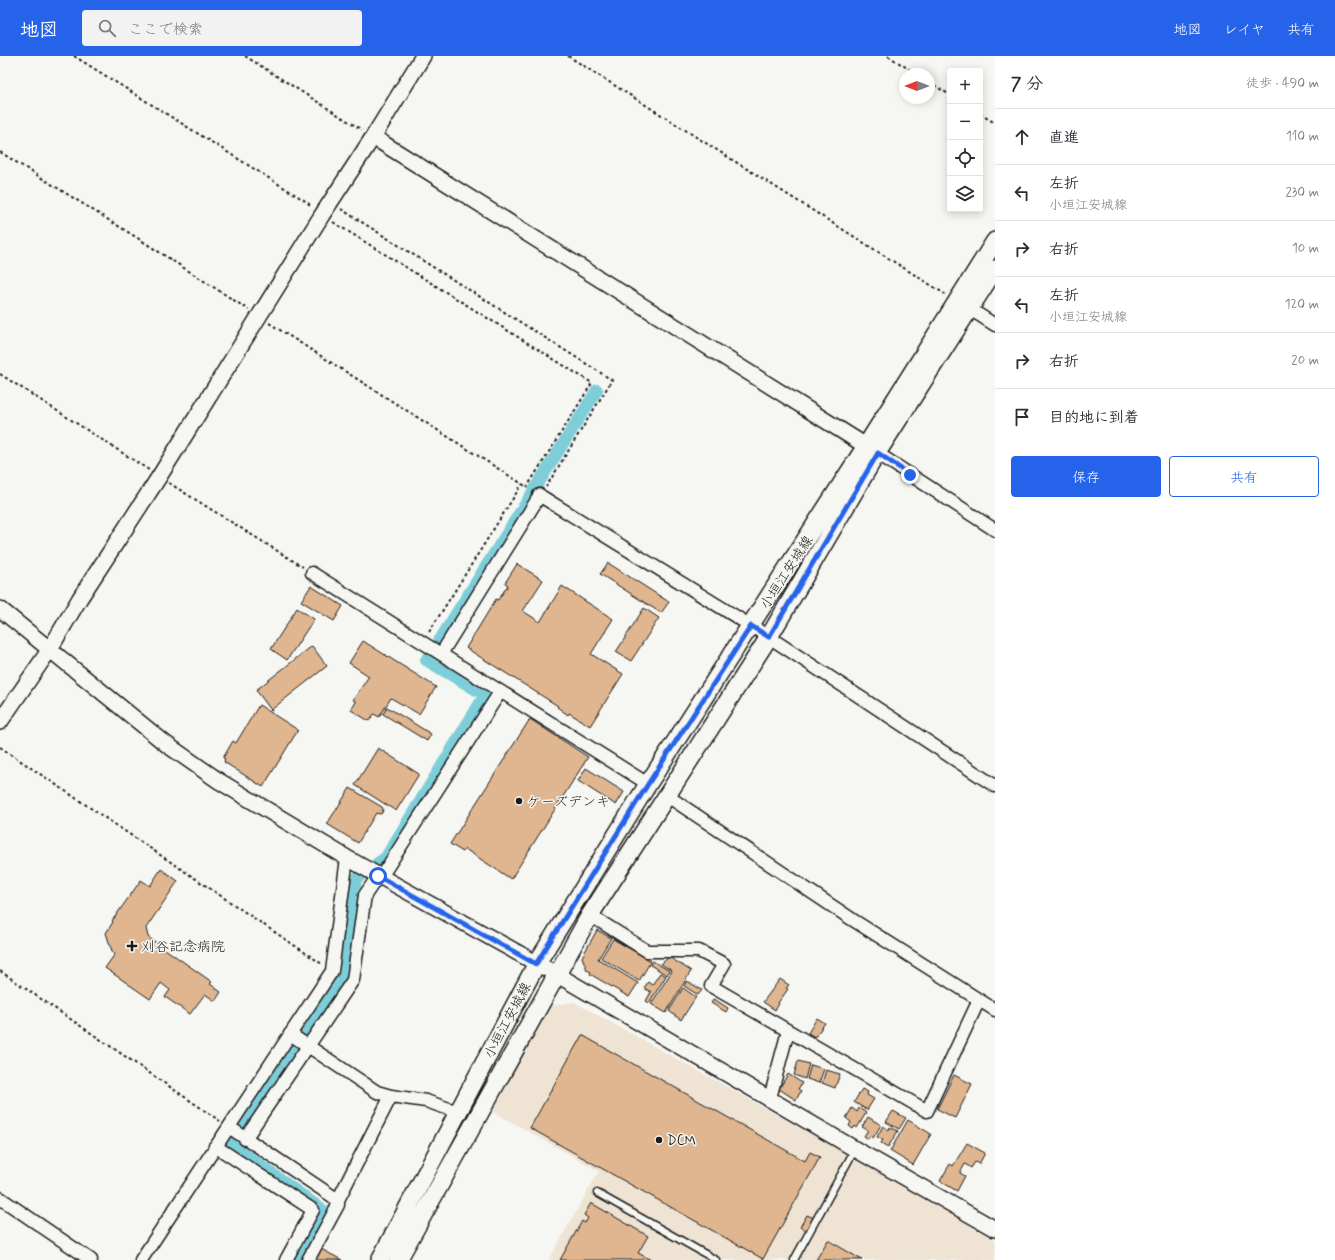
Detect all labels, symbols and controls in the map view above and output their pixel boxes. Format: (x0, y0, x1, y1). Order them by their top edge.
search box (82, 10, 362, 46)
icon: search (96, 17, 118, 39)
text: 地図 (20, 18, 58, 43)
text: ここで検索 (128, 20, 203, 40)
text: 地図 (1174, 21, 1202, 39)
text: レイヤ (1224, 21, 1265, 39)
text: 共有 (1287, 21, 1315, 39)
north arrow (899, 68, 935, 104)
map controls (947, 68, 983, 212)
button: + (947, 68, 983, 104)
text: 7 分 (1011, 73, 1043, 95)
text: 徒歩 · 490 m (1246, 75, 1319, 92)
button: − (947, 104, 983, 140)
icon: ahead (1011, 126, 1033, 148)
text: 直進 (1049, 128, 1079, 148)
text: 110 m (1286, 128, 1319, 145)
button: locate (947, 140, 983, 176)
text: 左折 (1049, 174, 1079, 194)
button: layers (947, 176, 983, 212)
icon: left (1011, 182, 1033, 204)
text: 230 m (1285, 184, 1319, 201)
text: 小垣江安城線 (1049, 197, 1127, 214)
icon: right (1011, 238, 1033, 260)
text: 右折 (1049, 240, 1079, 260)
text: 10 m (1292, 240, 1319, 257)
text: 左折 (1049, 286, 1079, 306)
icon: left (1011, 294, 1033, 316)
text: 120 m (1285, 296, 1319, 313)
text: 小垣江安城線 (1049, 309, 1127, 326)
icon: right (1011, 350, 1033, 372)
text: 右折 (1049, 352, 1079, 372)
text: 20 m (1291, 352, 1319, 369)
icon: arrive (1011, 406, 1033, 428)
text: 目的地に到着 (1049, 408, 1139, 428)
button: 保存 (1011, 456, 1161, 497)
button: 共有 (1169, 456, 1319, 497)
route end (901, 466, 919, 484)
street label: 小垣江安城線 (756, 532, 817, 613)
place label: ケーズデンキ (527, 793, 610, 811)
marker: ケーズデンキ (514, 796, 524, 806)
route start (369, 867, 387, 885)
place label: 刈谷記念病院 (141, 938, 225, 956)
marker: 刈谷記念病院 (126, 940, 138, 952)
street label: 小垣江安城線 (480, 979, 536, 1062)
place label: DCM (667, 1132, 696, 1150)
marker: DCM (654, 1135, 664, 1145)

